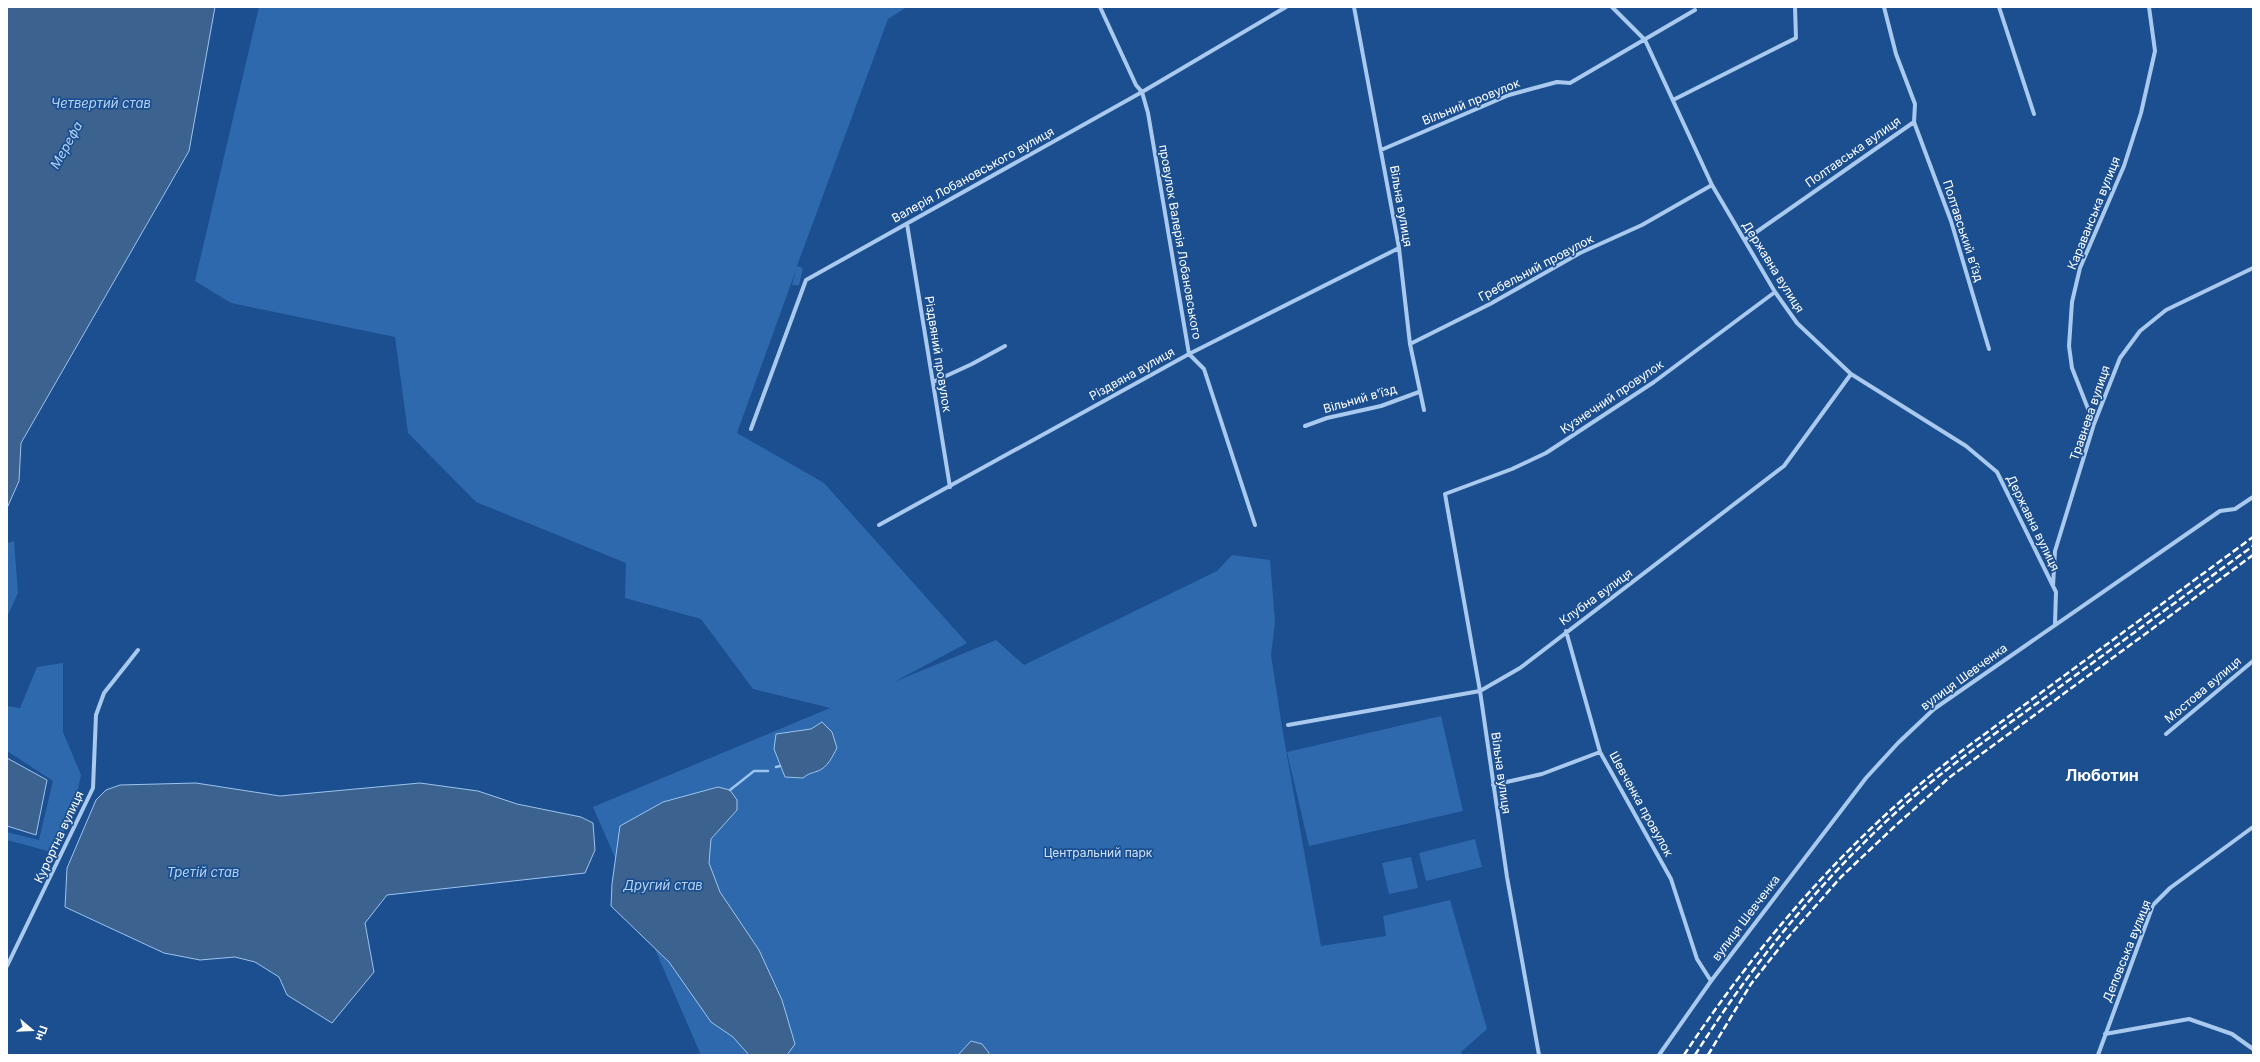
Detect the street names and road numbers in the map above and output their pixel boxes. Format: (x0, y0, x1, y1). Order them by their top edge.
street label: Вільний провулок (1420, 75, 1522, 128)
street label: Полтавська вулиця (1802, 113, 1903, 190)
street label: Валерія Лобановського вулиця (889, 124, 1057, 226)
street label: провулок Валерія Лобановського (1156, 143, 1205, 341)
street label: Караванська вулиця (2064, 154, 2123, 272)
street label: Вільна вулиця (1387, 164, 1416, 248)
street label: Полтавський в’їзд (1940, 178, 1987, 284)
street label: Державна вулиця (1739, 218, 1808, 315)
street label: Гребельний провулок (1476, 231, 1596, 304)
street label: Різдвяний провулок (922, 295, 955, 414)
street label: Різдвяна вулиця (1086, 344, 1177, 403)
street label: Кузнечний провулок (1557, 356, 1666, 437)
street label: Травнева вулиця (2066, 363, 2113, 462)
street label: Вільний в'їзд (1321, 381, 1399, 416)
street label: Державна вулиця (2004, 472, 2063, 573)
street label: Клубна вулиця (1556, 565, 1635, 628)
street label: вулиця Шевченка (1917, 640, 2010, 713)
street label: Мостова вулиця (2161, 653, 2244, 726)
street label: Вільна вулиця (1488, 731, 1515, 815)
street label: Шевченка провулок (1606, 748, 1677, 859)
street label: Курортна вулиця (31, 788, 86, 885)
street label: вулиця Шевченка (1708, 872, 1783, 964)
street label: Деповська вулиця (2099, 898, 2154, 1004)

